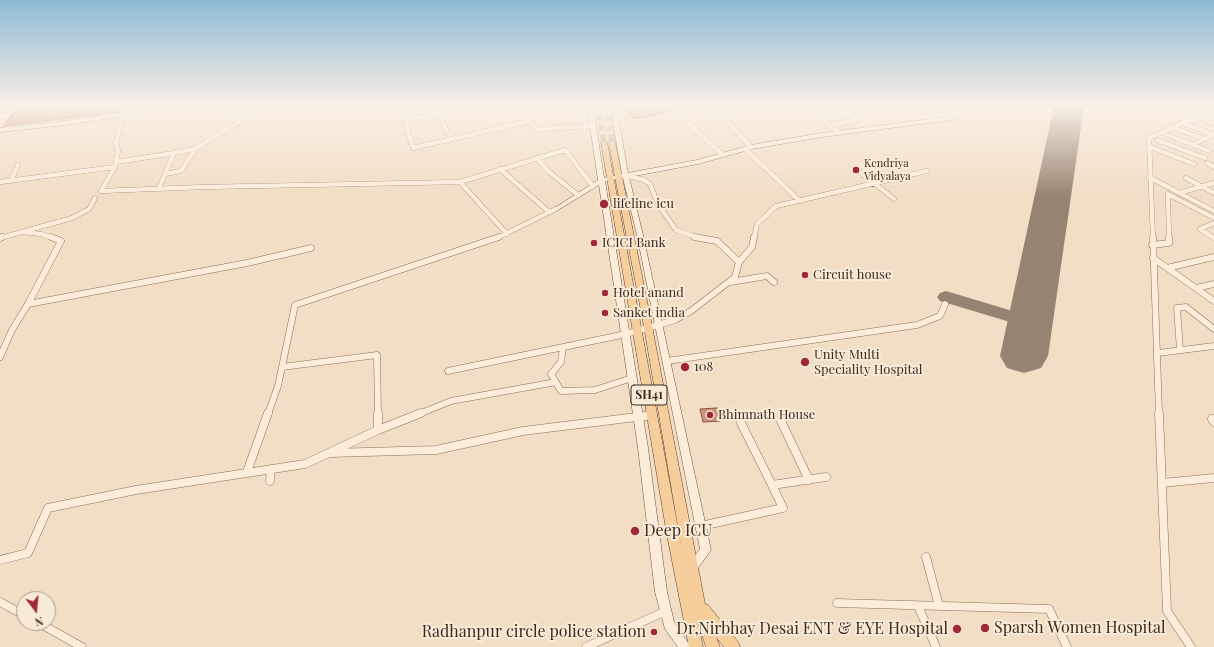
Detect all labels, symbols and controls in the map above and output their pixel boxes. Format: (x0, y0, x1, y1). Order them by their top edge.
place label: Kendriya Vidyalaya (864, 157, 911, 183)
marker: Kendriya Vidyalaya (851, 165, 861, 175)
place label: lifeline icu (613, 196, 674, 212)
marker: lifeline icu (598, 198, 610, 210)
place label: ICICI Bank (602, 235, 666, 251)
marker: ICICI Bank (589, 238, 599, 248)
place label: Circuit house (813, 267, 892, 283)
marker: Circuit house (800, 270, 810, 280)
place label: Hotel anand (613, 285, 684, 301)
marker: Hotel anand (600, 288, 610, 298)
place label: Sanket india (613, 305, 685, 321)
marker: Sanket india (600, 308, 610, 318)
place label: Unity Multi Speciality Hospital (814, 347, 922, 378)
marker: Unity Multi Speciality Hospital (799, 356, 811, 368)
place label: 108 (694, 359, 713, 375)
marker: 108 (679, 361, 691, 373)
road number: SH41 (631, 385, 667, 405)
place label: Bhimnath House (718, 407, 815, 423)
marker: Bhimnath House (705, 410, 715, 420)
place label: Deep ICU (644, 521, 712, 541)
marker: Deep ICU (629, 525, 641, 537)
north arrow (16, 591, 56, 631)
text: N (33, 614, 45, 630)
place label: Sparsh Women Hospital (994, 618, 1165, 638)
place label: Dr,Nirbhay Desai ENT & EYE Hospital (676, 619, 948, 639)
place label: Radhanpur circle police station (422, 622, 646, 642)
marker: Sparsh Women Hospital (979, 622, 991, 634)
marker: Dr,Nirbhay Desai ENT & EYE Hospital (951, 623, 963, 635)
marker: Radhanpur circle police station (649, 627, 659, 637)

